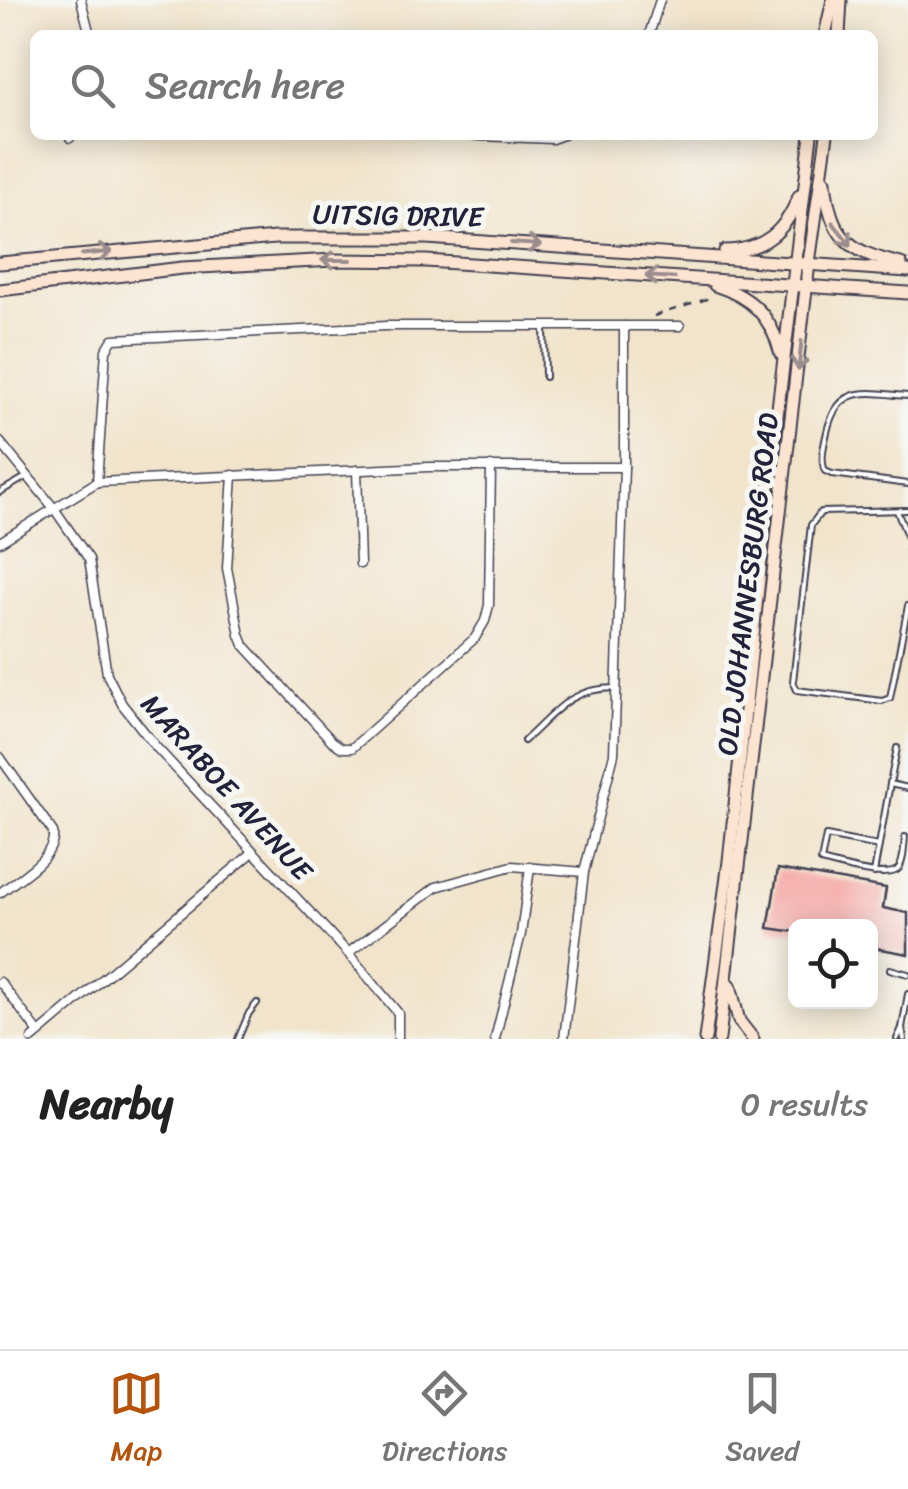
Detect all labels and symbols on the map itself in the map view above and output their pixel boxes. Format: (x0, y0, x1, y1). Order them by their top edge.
street label: UITSIG DRIVE (312, 190, 485, 242)
one-way arrow (831, 220, 853, 246)
one-way arrow (510, 235, 542, 254)
one-way arrow (80, 244, 113, 263)
one-way arrow (320, 250, 352, 270)
one-way arrow (645, 267, 677, 286)
one-way arrow (790, 340, 809, 372)
street label: OLD JOHANNESBURG ROAD (702, 410, 793, 758)
street label: MARABOE AVENUE (128, 682, 326, 894)

